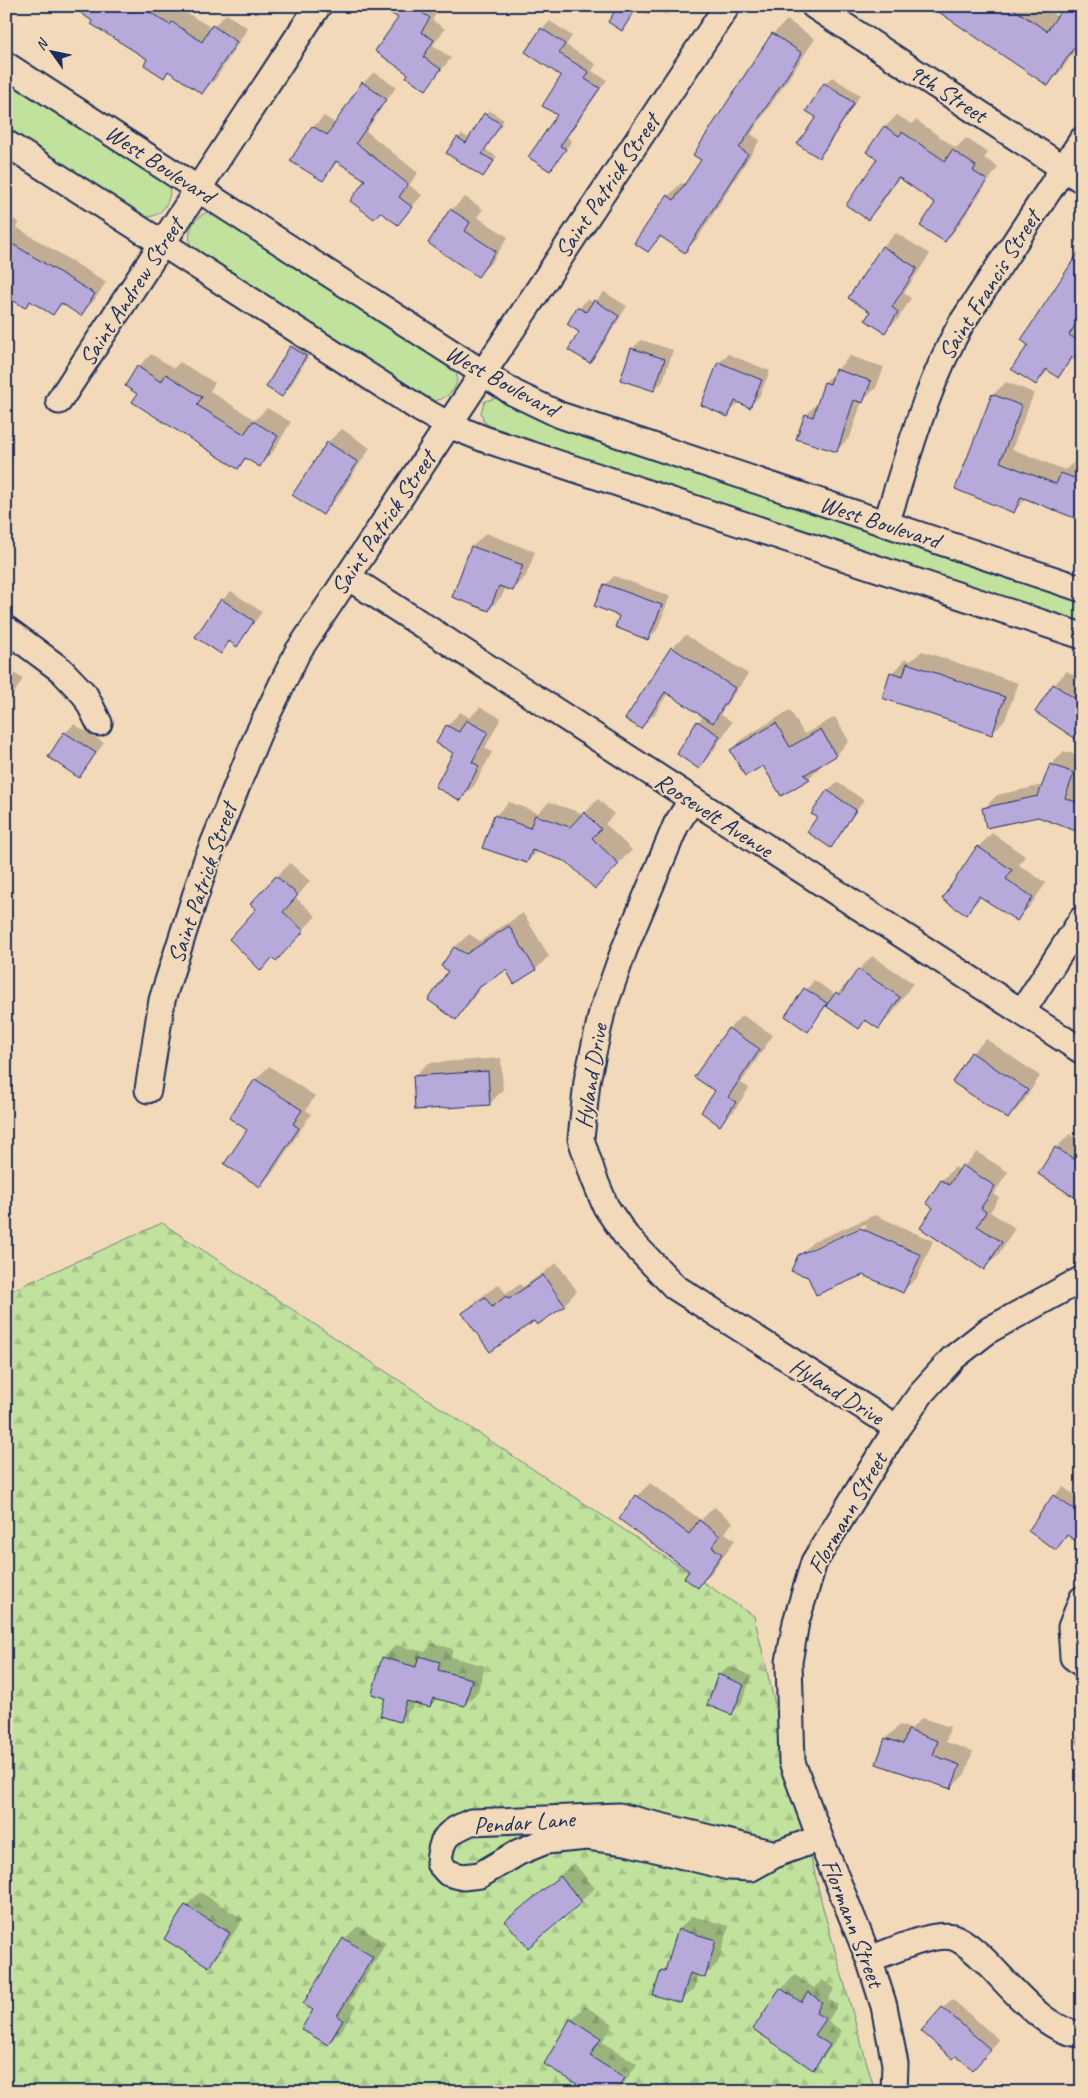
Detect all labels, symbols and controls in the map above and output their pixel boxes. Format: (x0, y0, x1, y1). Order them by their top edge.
north arrow (28, 28, 78, 78)
text: N (32, 35, 52, 53)
street label: 9th Street (903, 57, 994, 130)
street label: Saint Patrick Street (548, 106, 668, 264)
street label: West Boulevard (100, 118, 223, 212)
street label: Saint Francis Street (931, 202, 1048, 365)
street label: Saint Andrew Street (72, 210, 192, 372)
street label: West Boulevard (440, 338, 567, 426)
street label: Saint Patrick Street (324, 443, 444, 601)
street label: West Boulevard (816, 489, 947, 557)
street label: Roosevelt Avenue (649, 766, 780, 865)
street label: Saint Patrick Street (161, 796, 244, 967)
street label: Hyland Drive (568, 1019, 614, 1130)
street label: Hyland Drive (784, 1350, 891, 1433)
street label: Flormann Street (800, 1445, 895, 1579)
street label: Pendar Lane (472, 1803, 578, 1841)
street label: Flormann Street (815, 1855, 892, 1993)

